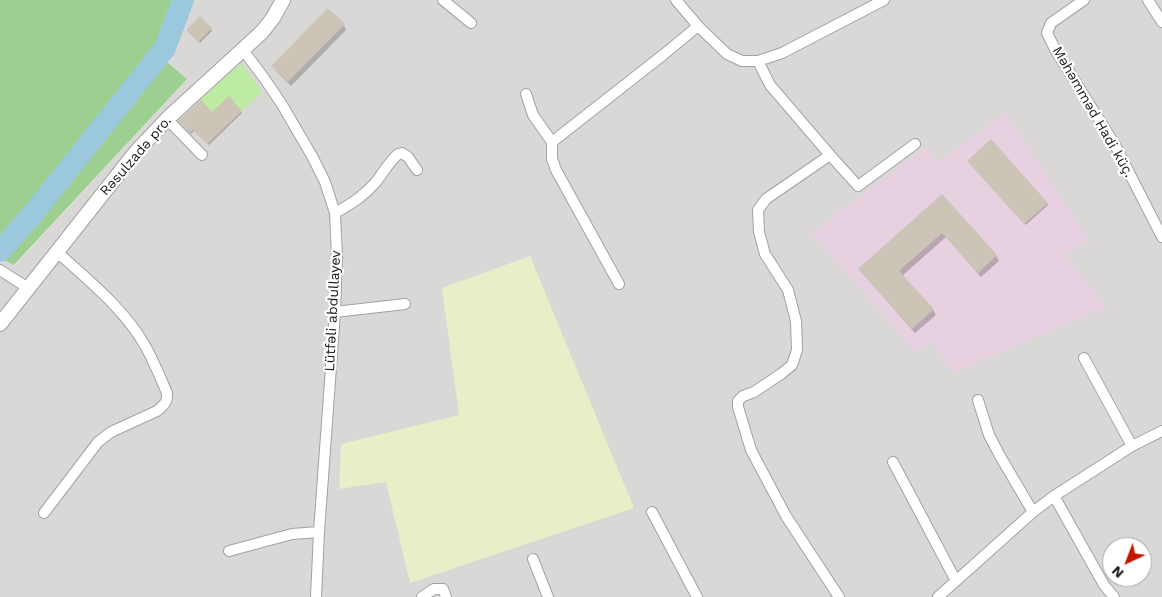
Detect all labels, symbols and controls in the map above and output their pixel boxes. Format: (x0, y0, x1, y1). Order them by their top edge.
street label: Məhəmməd Hadi küç. (1049, 44, 1137, 180)
street label: Rəsulzadə pro. (97, 113, 175, 199)
street label: Lütfəli abdullayev (321, 250, 345, 372)
north arrow (1102, 537, 1152, 587)
text: N (1108, 563, 1127, 582)

